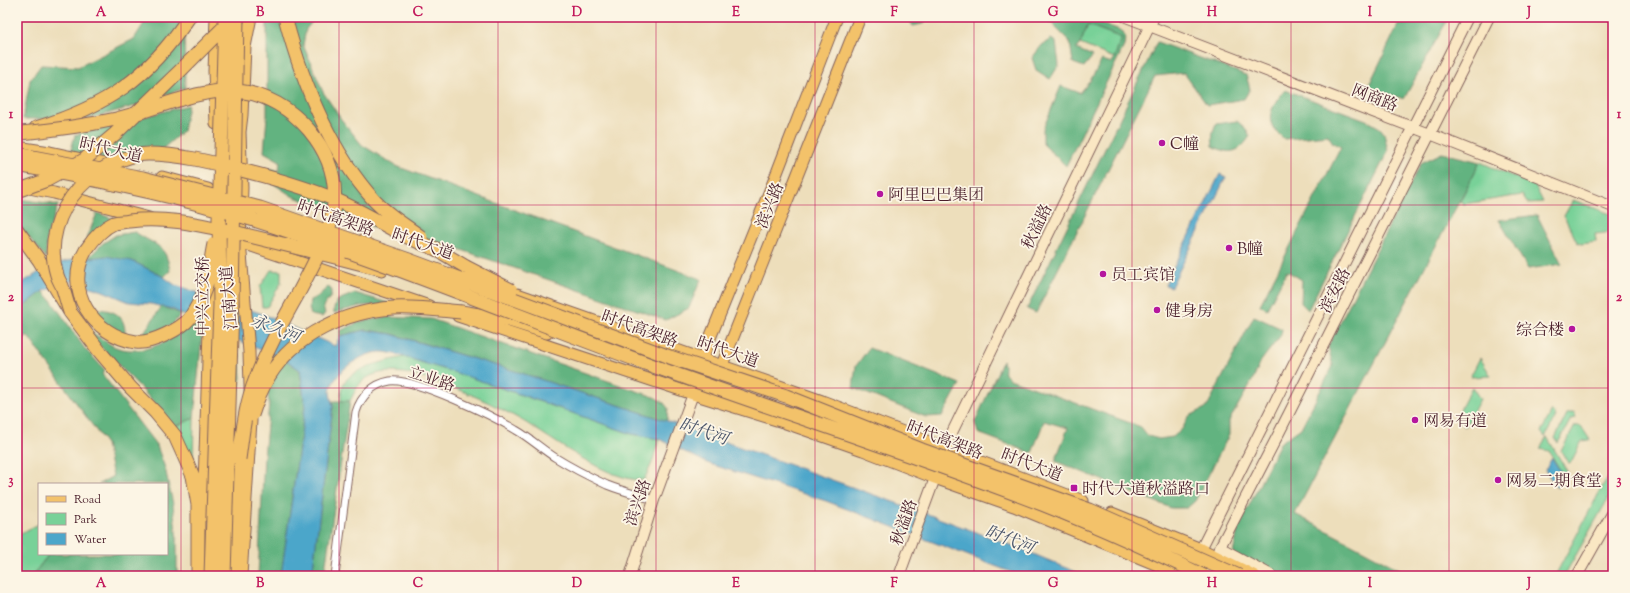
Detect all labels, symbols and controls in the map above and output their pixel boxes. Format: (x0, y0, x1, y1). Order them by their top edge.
text: A (96, 4, 107, 22)
text: B (256, 4, 265, 22)
text: C (413, 4, 423, 22)
text: D (572, 4, 582, 22)
text: E (732, 4, 740, 22)
text: F (890, 4, 898, 22)
text: G (1048, 4, 1059, 22)
text: H (1207, 4, 1218, 22)
text: I (1368, 4, 1373, 22)
text: J (1526, 4, 1531, 22)
street label: 网商路 (1348, 80, 1401, 119)
text: 1 (9, 106, 14, 124)
text: 1 (1617, 106, 1622, 124)
street label: 时代大道 (77, 133, 144, 170)
place label: C幢 (1170, 134, 1199, 157)
marker: C幢 (1157, 138, 1167, 148)
street label: 滨兴路 (752, 179, 791, 233)
place label: 阿里巴巴集团 (888, 185, 984, 208)
marker: 阿里巴巴集团 (875, 189, 885, 199)
street label: 时代高架路 (294, 195, 377, 243)
street label: 秋溢路 (1017, 200, 1059, 254)
street label: 时代大道 (388, 224, 456, 267)
place label: B幢 (1237, 239, 1263, 262)
marker: B幢 (1224, 243, 1234, 253)
street label: 中兴立交桥 (193, 256, 216, 336)
street label: 江南大道 (216, 265, 245, 331)
place label: 员工宾馆 (1111, 265, 1175, 288)
street label: 滨安路 (1315, 265, 1357, 318)
marker: 员工宾馆 (1098, 269, 1108, 279)
text: 2 (8, 289, 15, 307)
text: 2 (1616, 289, 1623, 307)
place label: 健身房 (1165, 301, 1213, 324)
marker: 健身房 (1152, 305, 1162, 315)
street label: 时代高架路 (598, 306, 681, 355)
water label: 永久河 (247, 310, 306, 351)
place label: 综合楼 (1516, 320, 1564, 343)
marker: 综合楼 (1567, 324, 1577, 334)
street label: 时代大道 (693, 332, 761, 375)
street label: 立业路 (405, 362, 458, 399)
place label: 网易有道 (1423, 411, 1487, 434)
water label: 时代河 (675, 414, 734, 453)
marker: 网易有道 (1410, 415, 1420, 425)
street label: 时代高架路 (903, 416, 986, 466)
street label: 时代大道 (997, 444, 1065, 489)
place label: 网易二期食堂 (1506, 471, 1602, 494)
text: 3 (8, 472, 14, 490)
text: 3 (1616, 472, 1622, 490)
marker: 网易二期食堂 (1493, 475, 1503, 485)
street label: 滨兴路 (621, 476, 658, 529)
place label: 时代大道秋溢路口 (1082, 479, 1210, 502)
legend (38, 483, 168, 555)
marker: 时代大道秋溢路口 (1069, 483, 1079, 493)
text: Road (74, 491, 101, 509)
street label: 秋溢路 (886, 496, 924, 549)
text: Park (74, 511, 97, 529)
water label: 时代河 (981, 521, 1040, 562)
text: Water (74, 531, 107, 549)
text: A (96, 575, 107, 593)
text: B (256, 575, 265, 593)
text: C (413, 575, 423, 593)
text: D (572, 575, 582, 593)
text: E (732, 575, 740, 593)
text: F (890, 575, 898, 593)
text: G (1048, 575, 1059, 593)
text: H (1207, 575, 1218, 593)
text: I (1368, 575, 1373, 593)
text: J (1526, 575, 1531, 593)

